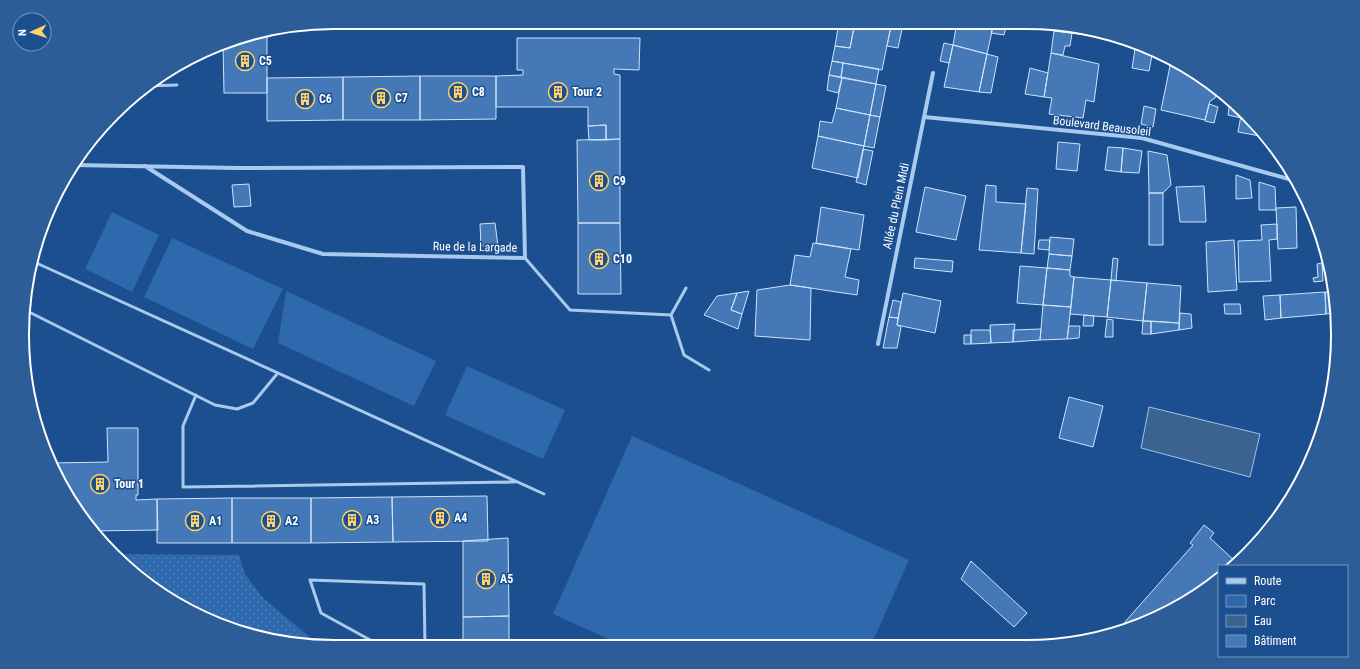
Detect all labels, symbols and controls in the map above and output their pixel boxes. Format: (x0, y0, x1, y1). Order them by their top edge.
north arrow (12, 12, 52, 52)
text: N (16, 29, 29, 36)
building icon: C5 (234, 50, 256, 72)
place label: C5 (259, 54, 272, 68)
building icon: C8 (447, 81, 469, 103)
building icon: Tour 2 (547, 81, 569, 103)
place label: C8 (472, 85, 485, 99)
place label: Tour 2 (572, 85, 602, 99)
building icon: C7 (370, 87, 392, 109)
building icon: C6 (294, 88, 316, 110)
place label: C7 (395, 91, 408, 105)
place label: C6 (319, 92, 332, 106)
street label: Boulevard Beausoleil (1052, 113, 1152, 139)
street label: Allée du Plein Midi (880, 162, 912, 250)
building icon: C9 (588, 170, 610, 192)
place label: C9 (613, 174, 626, 188)
street label: Rue de la Largade (433, 239, 518, 255)
building icon: C10 (588, 248, 610, 270)
place label: C10 (613, 252, 632, 266)
building icon: Tour 1 (89, 473, 111, 495)
place label: Tour 1 (114, 477, 144, 491)
building icon: A4 (429, 507, 451, 529)
building icon: A3 (341, 509, 363, 531)
building icon: A1 (184, 510, 206, 532)
building icon: A2 (260, 510, 282, 532)
place label: A4 (454, 511, 467, 525)
place label: A3 (366, 513, 379, 527)
place label: A1 (209, 514, 222, 528)
place label: A2 (285, 514, 298, 528)
legend (1218, 565, 1348, 657)
building icon: A5 (475, 568, 497, 590)
place label: A5 (500, 572, 513, 586)
text: Route (1254, 574, 1282, 588)
text: Parc (1254, 594, 1276, 608)
text: Eau (1254, 614, 1272, 628)
text: Bâtiment (1254, 634, 1297, 648)

